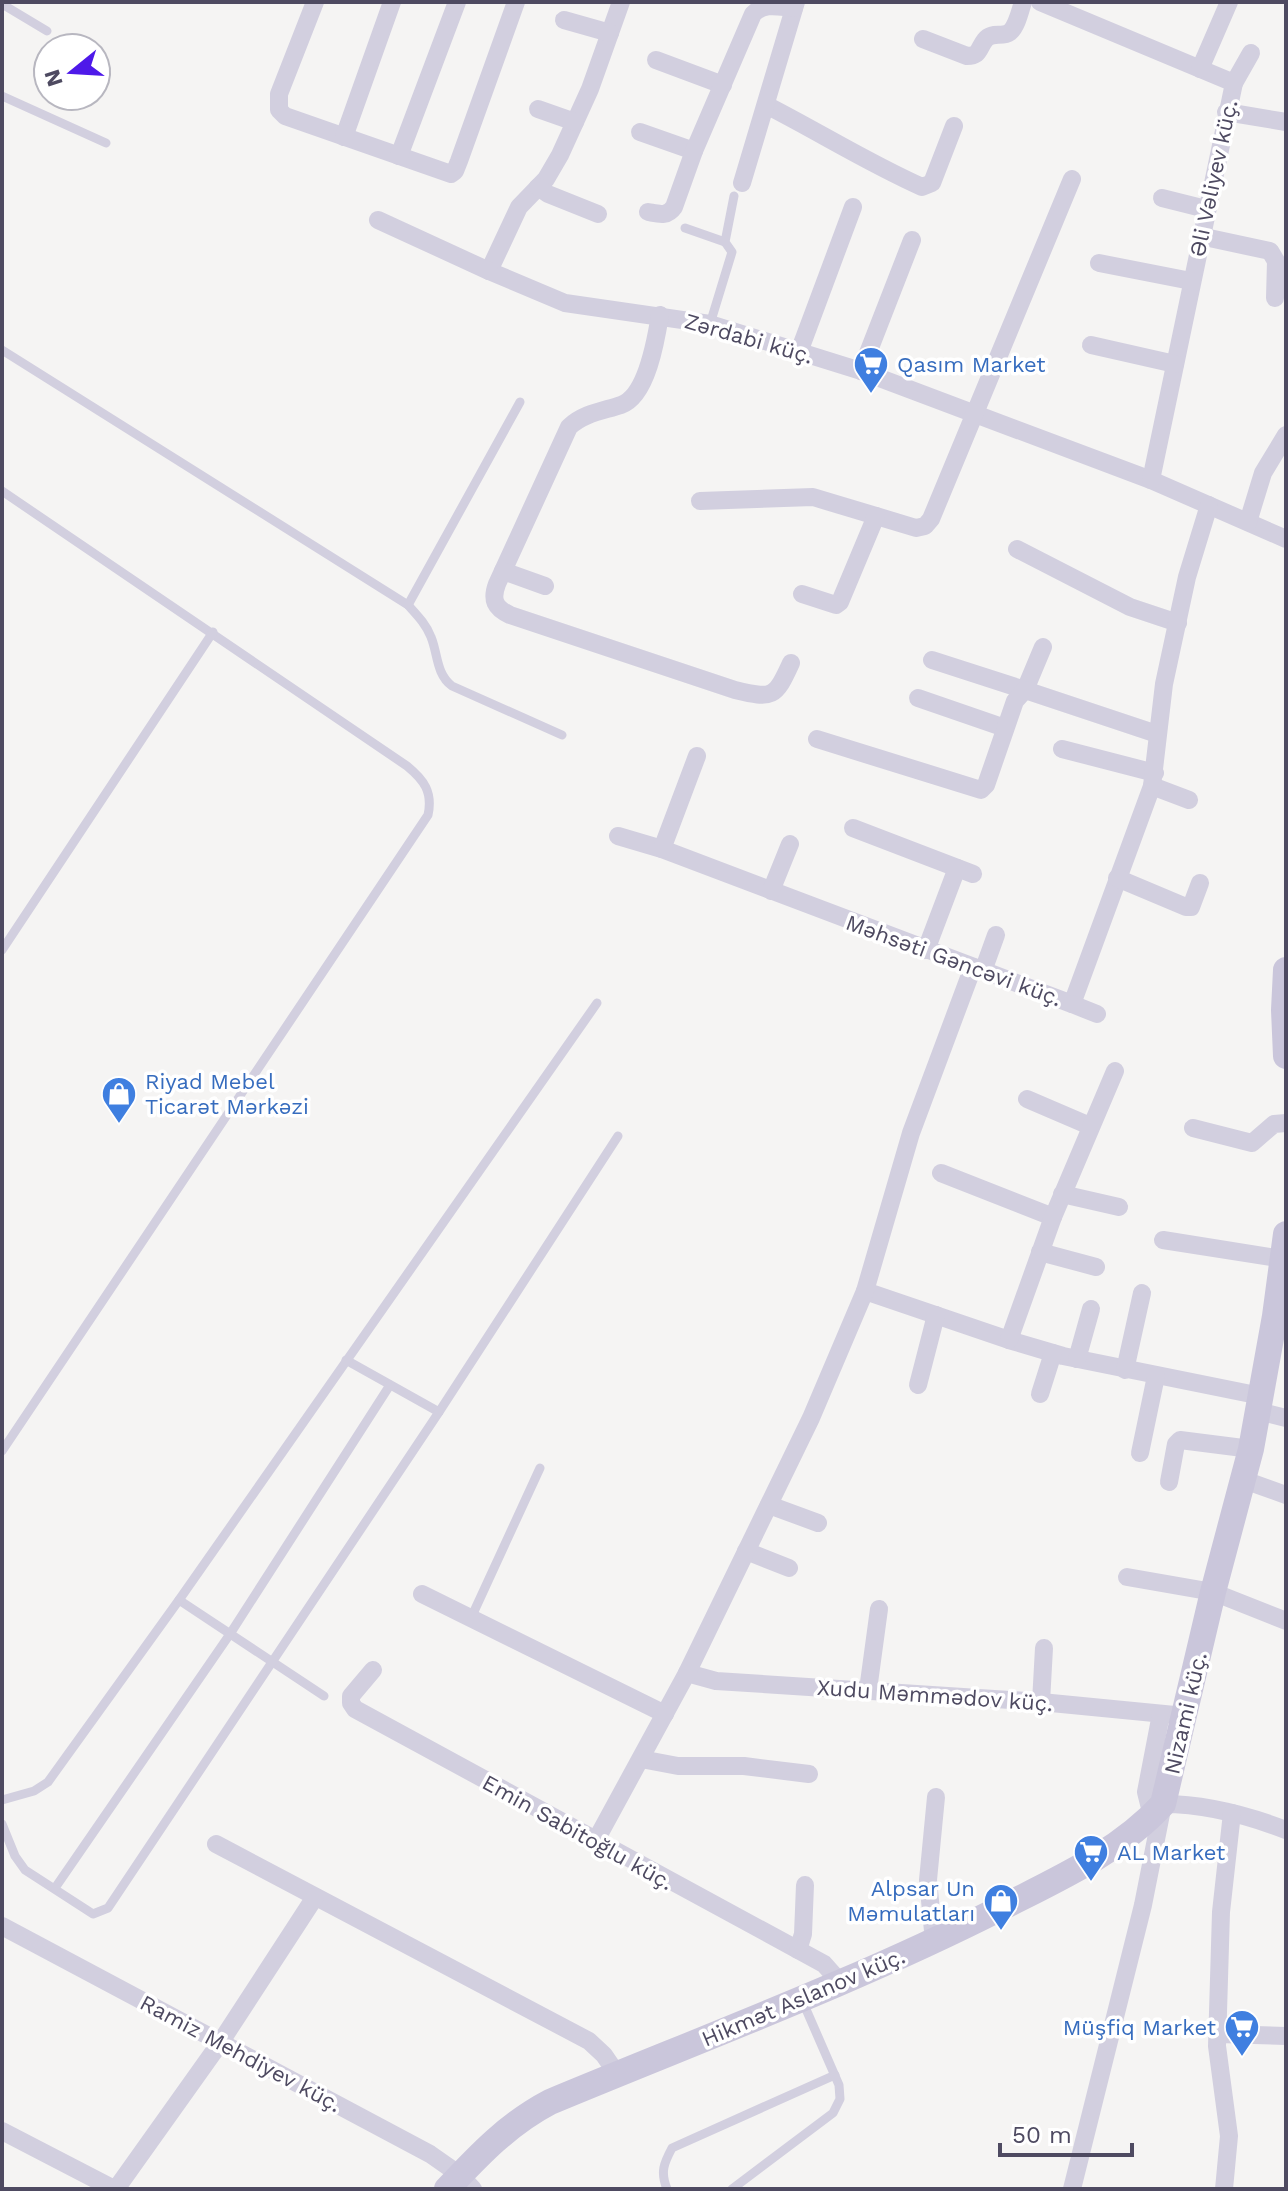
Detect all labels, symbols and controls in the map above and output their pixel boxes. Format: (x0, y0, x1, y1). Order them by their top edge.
north arrow (32, 32, 112, 112)
text: N (39, 66, 68, 90)
street label: Əli Vəliyev küç. (1185, 97, 1242, 259)
street label: Zərdabi küç. (682, 308, 816, 369)
supermarket icon: Qasım Market (852, 345, 890, 395)
place label: Qasım Market (897, 352, 1046, 377)
street label: Məhsəti Gəncəvi küç. (843, 910, 1065, 1011)
place label: Riyad Mebel Ticarət Mərkəzi (145, 1069, 309, 1119)
shop icon: Riyad Mebel Ticarət Mərkəzi (100, 1075, 138, 1125)
street label: Nizami küç. (1159, 1650, 1212, 1777)
street label: Xudu Məmmədov küç. (816, 1675, 1054, 1716)
street label: Emin Sabitoğlu küç. (478, 1770, 677, 1895)
supermarket icon: AL Market (1072, 1833, 1110, 1883)
place label: AL Market (1117, 1840, 1225, 1865)
place label: Alpsar Un Məmulatları (847, 1876, 975, 1926)
shop icon: Alpsar Un Məmulatları (982, 1882, 1020, 1932)
street label: Hikmət Aslanov küç. (698, 1943, 909, 2052)
street label: Ramiz Mehdiyev küç. (136, 1990, 346, 2117)
supermarket icon: Müşfiq Market (1223, 2008, 1261, 2058)
place label: Müşfiq Market (1063, 2015, 1216, 2040)
scale bar (1000, 2107, 1132, 2157)
text: 50 m (1012, 2121, 1072, 2149)

